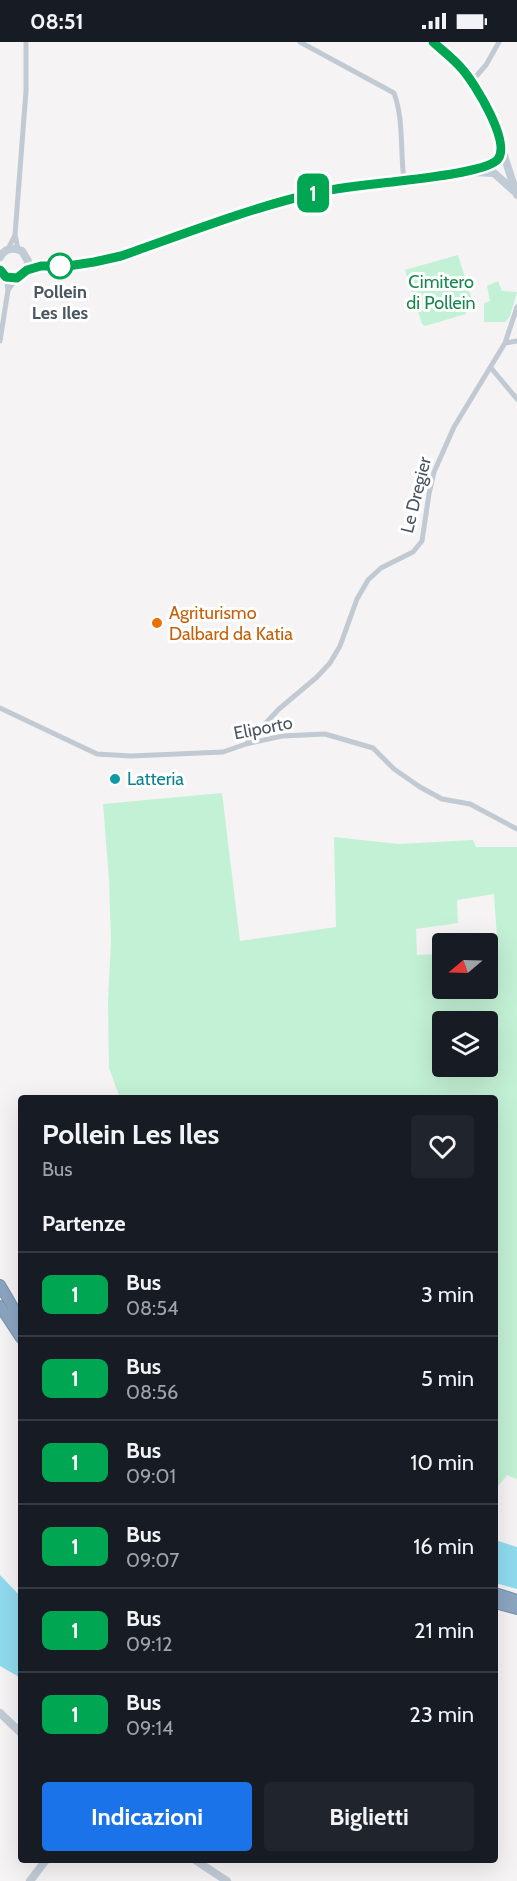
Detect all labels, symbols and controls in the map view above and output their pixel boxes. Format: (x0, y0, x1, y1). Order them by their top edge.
text: 08:51 (30, 8, 84, 35)
line badge: 1 (294, 174, 332, 212)
text: 1 (309, 181, 317, 206)
marker: Pollein Les Iles (47, 253, 73, 279)
park label: Cimitero di Pollein (406, 271, 476, 314)
place label: Pollein Les Iles (32, 281, 89, 324)
street label: Le Dregier (396, 454, 436, 535)
place label: Agriturismo Dalbard da Katia (169, 602, 293, 645)
marker: Agriturismo Dalbard da Katia (150, 616, 164, 630)
street label: Eliporto (232, 712, 294, 744)
place label: Latteria (127, 768, 184, 790)
marker: Latteria (108, 772, 122, 786)
north arrow (432, 933, 498, 999)
map controls (432, 933, 498, 1077)
button: layers (432, 1011, 498, 1077)
button: heart (411, 1115, 474, 1178)
text: Pollein Les Iles (42, 1117, 219, 1151)
text: Bus (42, 1157, 73, 1181)
text: Partenze (42, 1210, 126, 1237)
text: Bus (126, 1269, 161, 1296)
text: 3 min (421, 1281, 474, 1308)
text: 1 (71, 1282, 79, 1307)
text: 08:54 (126, 1296, 179, 1320)
text: Bus (126, 1353, 161, 1380)
text: 5 min (421, 1365, 474, 1392)
text: 1 (71, 1366, 79, 1391)
text: 08:56 (126, 1380, 178, 1404)
text: Bus (126, 1437, 161, 1464)
text: 10 min (410, 1449, 474, 1476)
text: 1 (71, 1450, 79, 1475)
text: 09:01 (126, 1464, 176, 1488)
text: Bus (126, 1521, 161, 1548)
text: 16 min (413, 1533, 474, 1560)
text: 1 (71, 1534, 79, 1559)
text: 09:07 (126, 1548, 179, 1572)
text: Bus (126, 1605, 161, 1632)
text: 21 min (414, 1617, 474, 1644)
text: 1 (71, 1618, 79, 1643)
text: 09:12 (126, 1632, 172, 1656)
text: Bus (126, 1689, 161, 1716)
text: 23 min (409, 1701, 474, 1728)
text: 1 (71, 1702, 79, 1727)
text: 09:14 (126, 1716, 174, 1740)
button: Indicazioni (42, 1782, 252, 1851)
button: Biglietti (264, 1782, 474, 1851)

